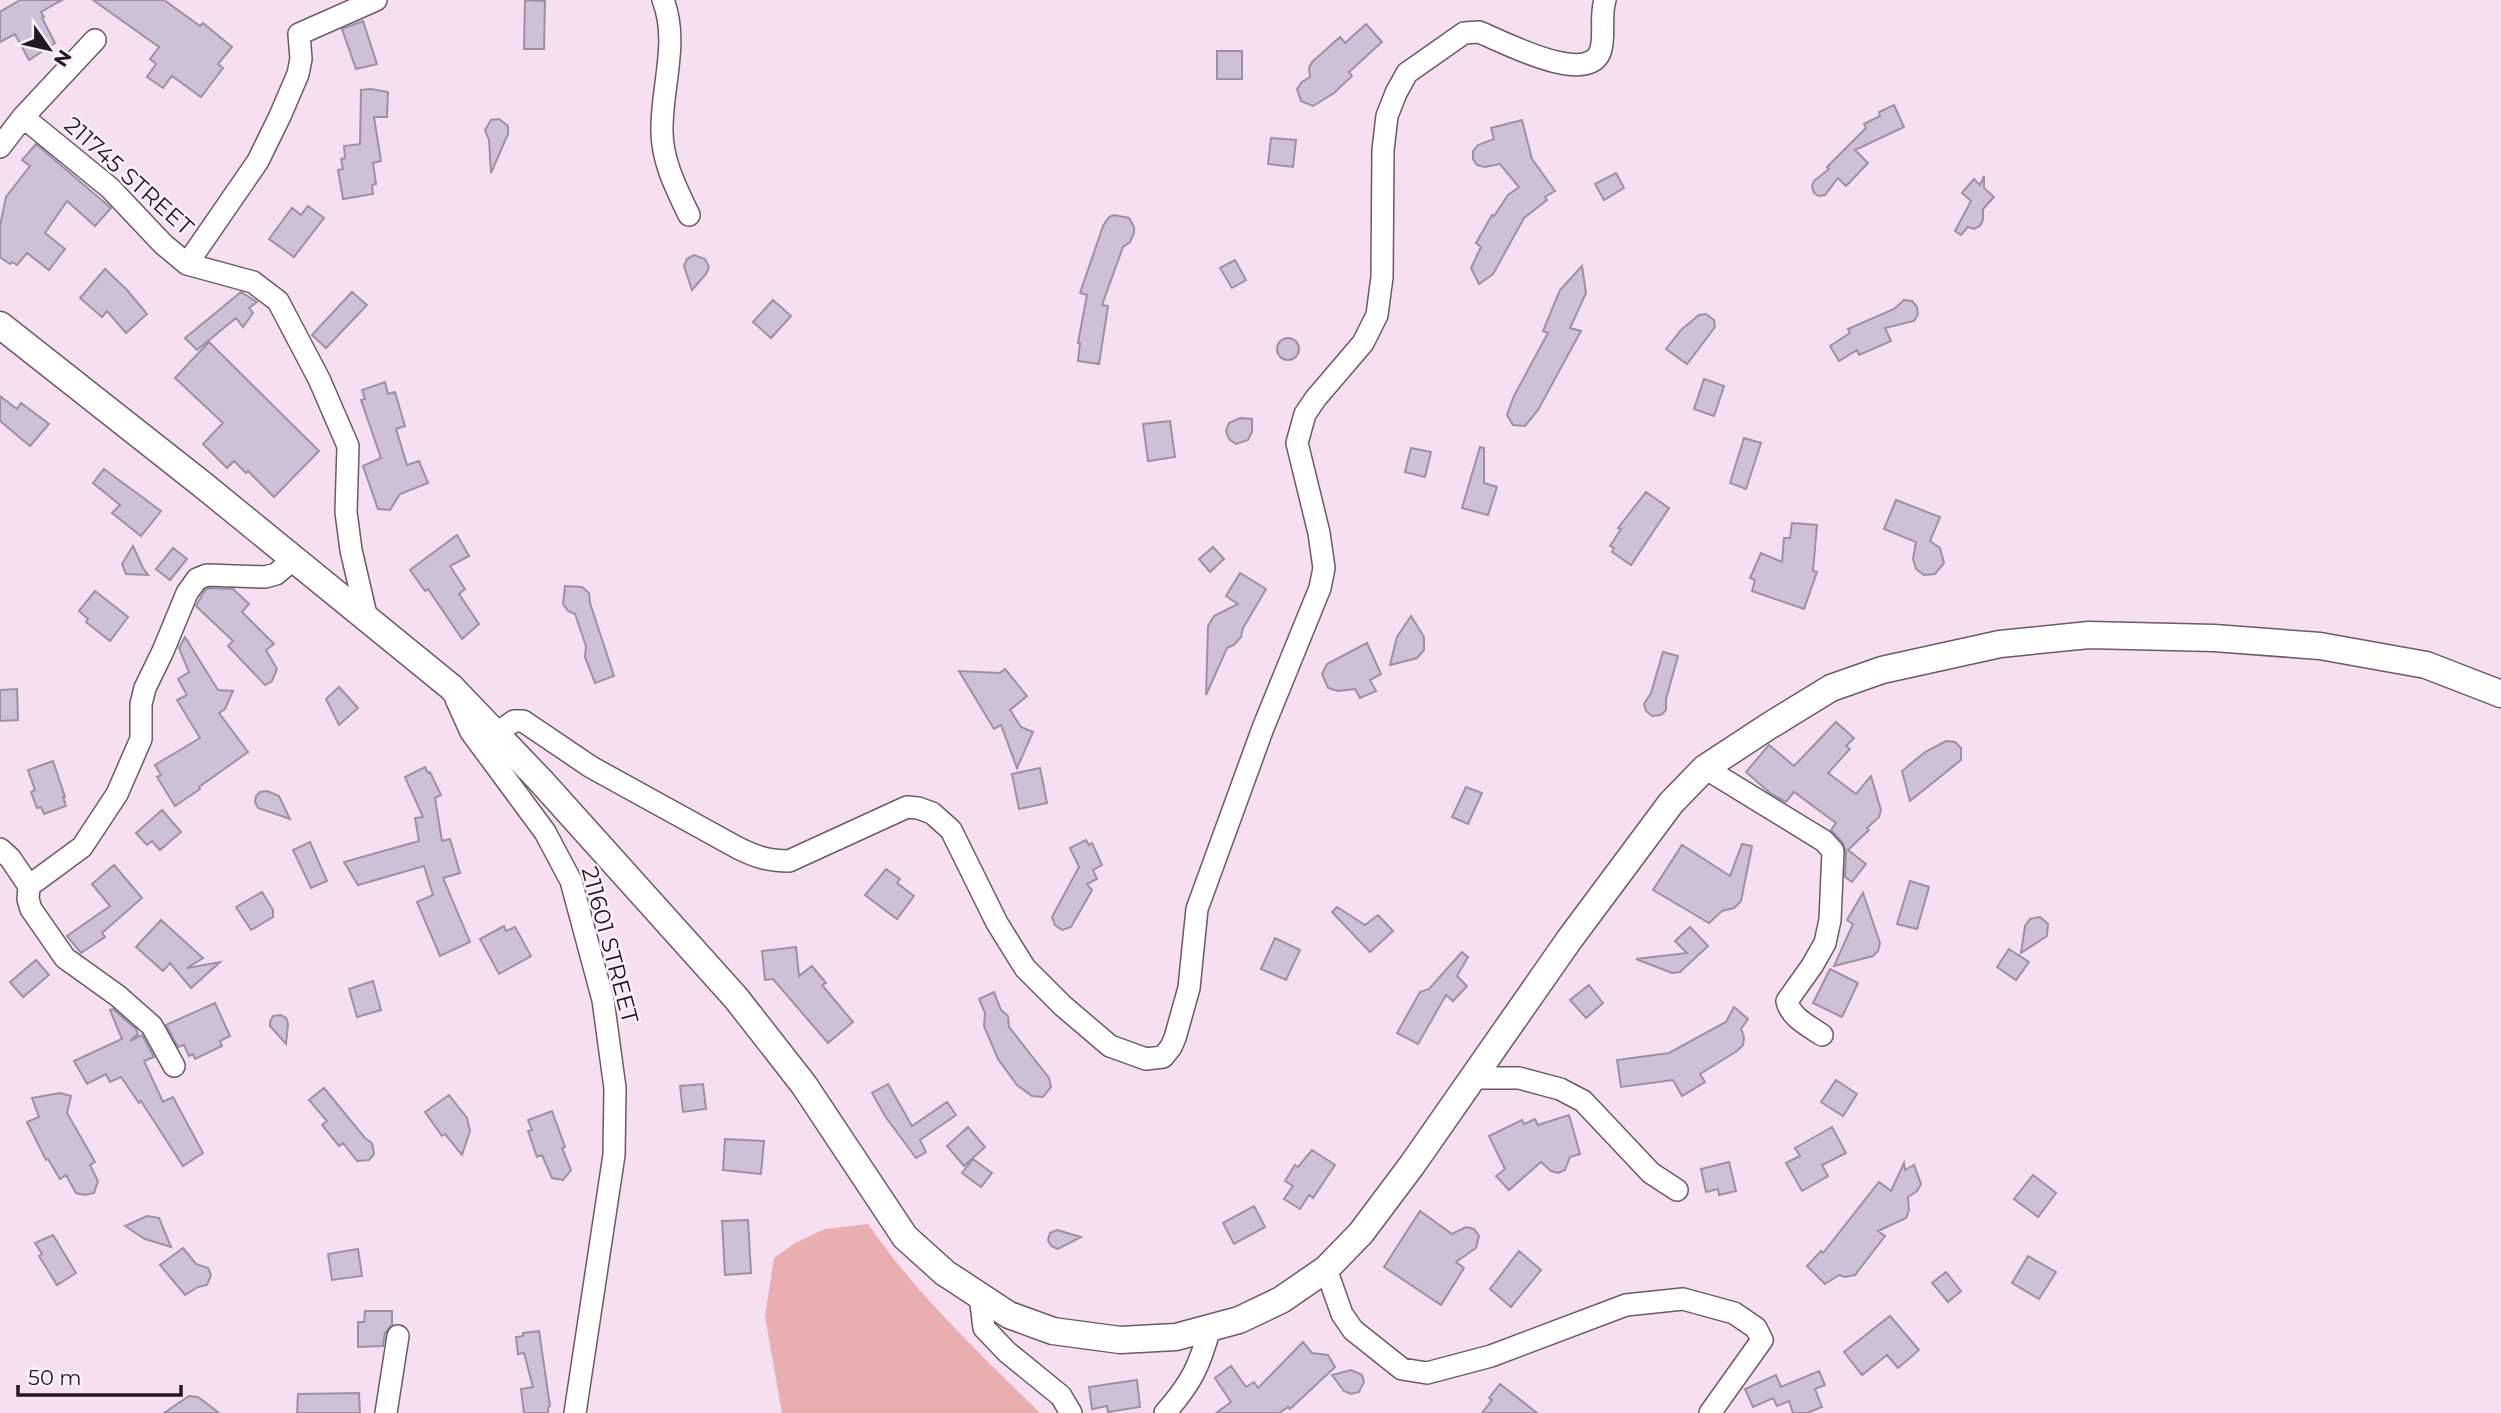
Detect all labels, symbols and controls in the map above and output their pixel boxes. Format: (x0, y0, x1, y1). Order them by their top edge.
north arrow (14, 14, 84, 84)
text: N (49, 45, 77, 71)
street label: 211745 STREET (59, 111, 200, 242)
street label: 211601 STREET (576, 864, 645, 1027)
scale bar (18, 1354, 180, 1398)
text: 50 m (28, 1365, 82, 1390)

